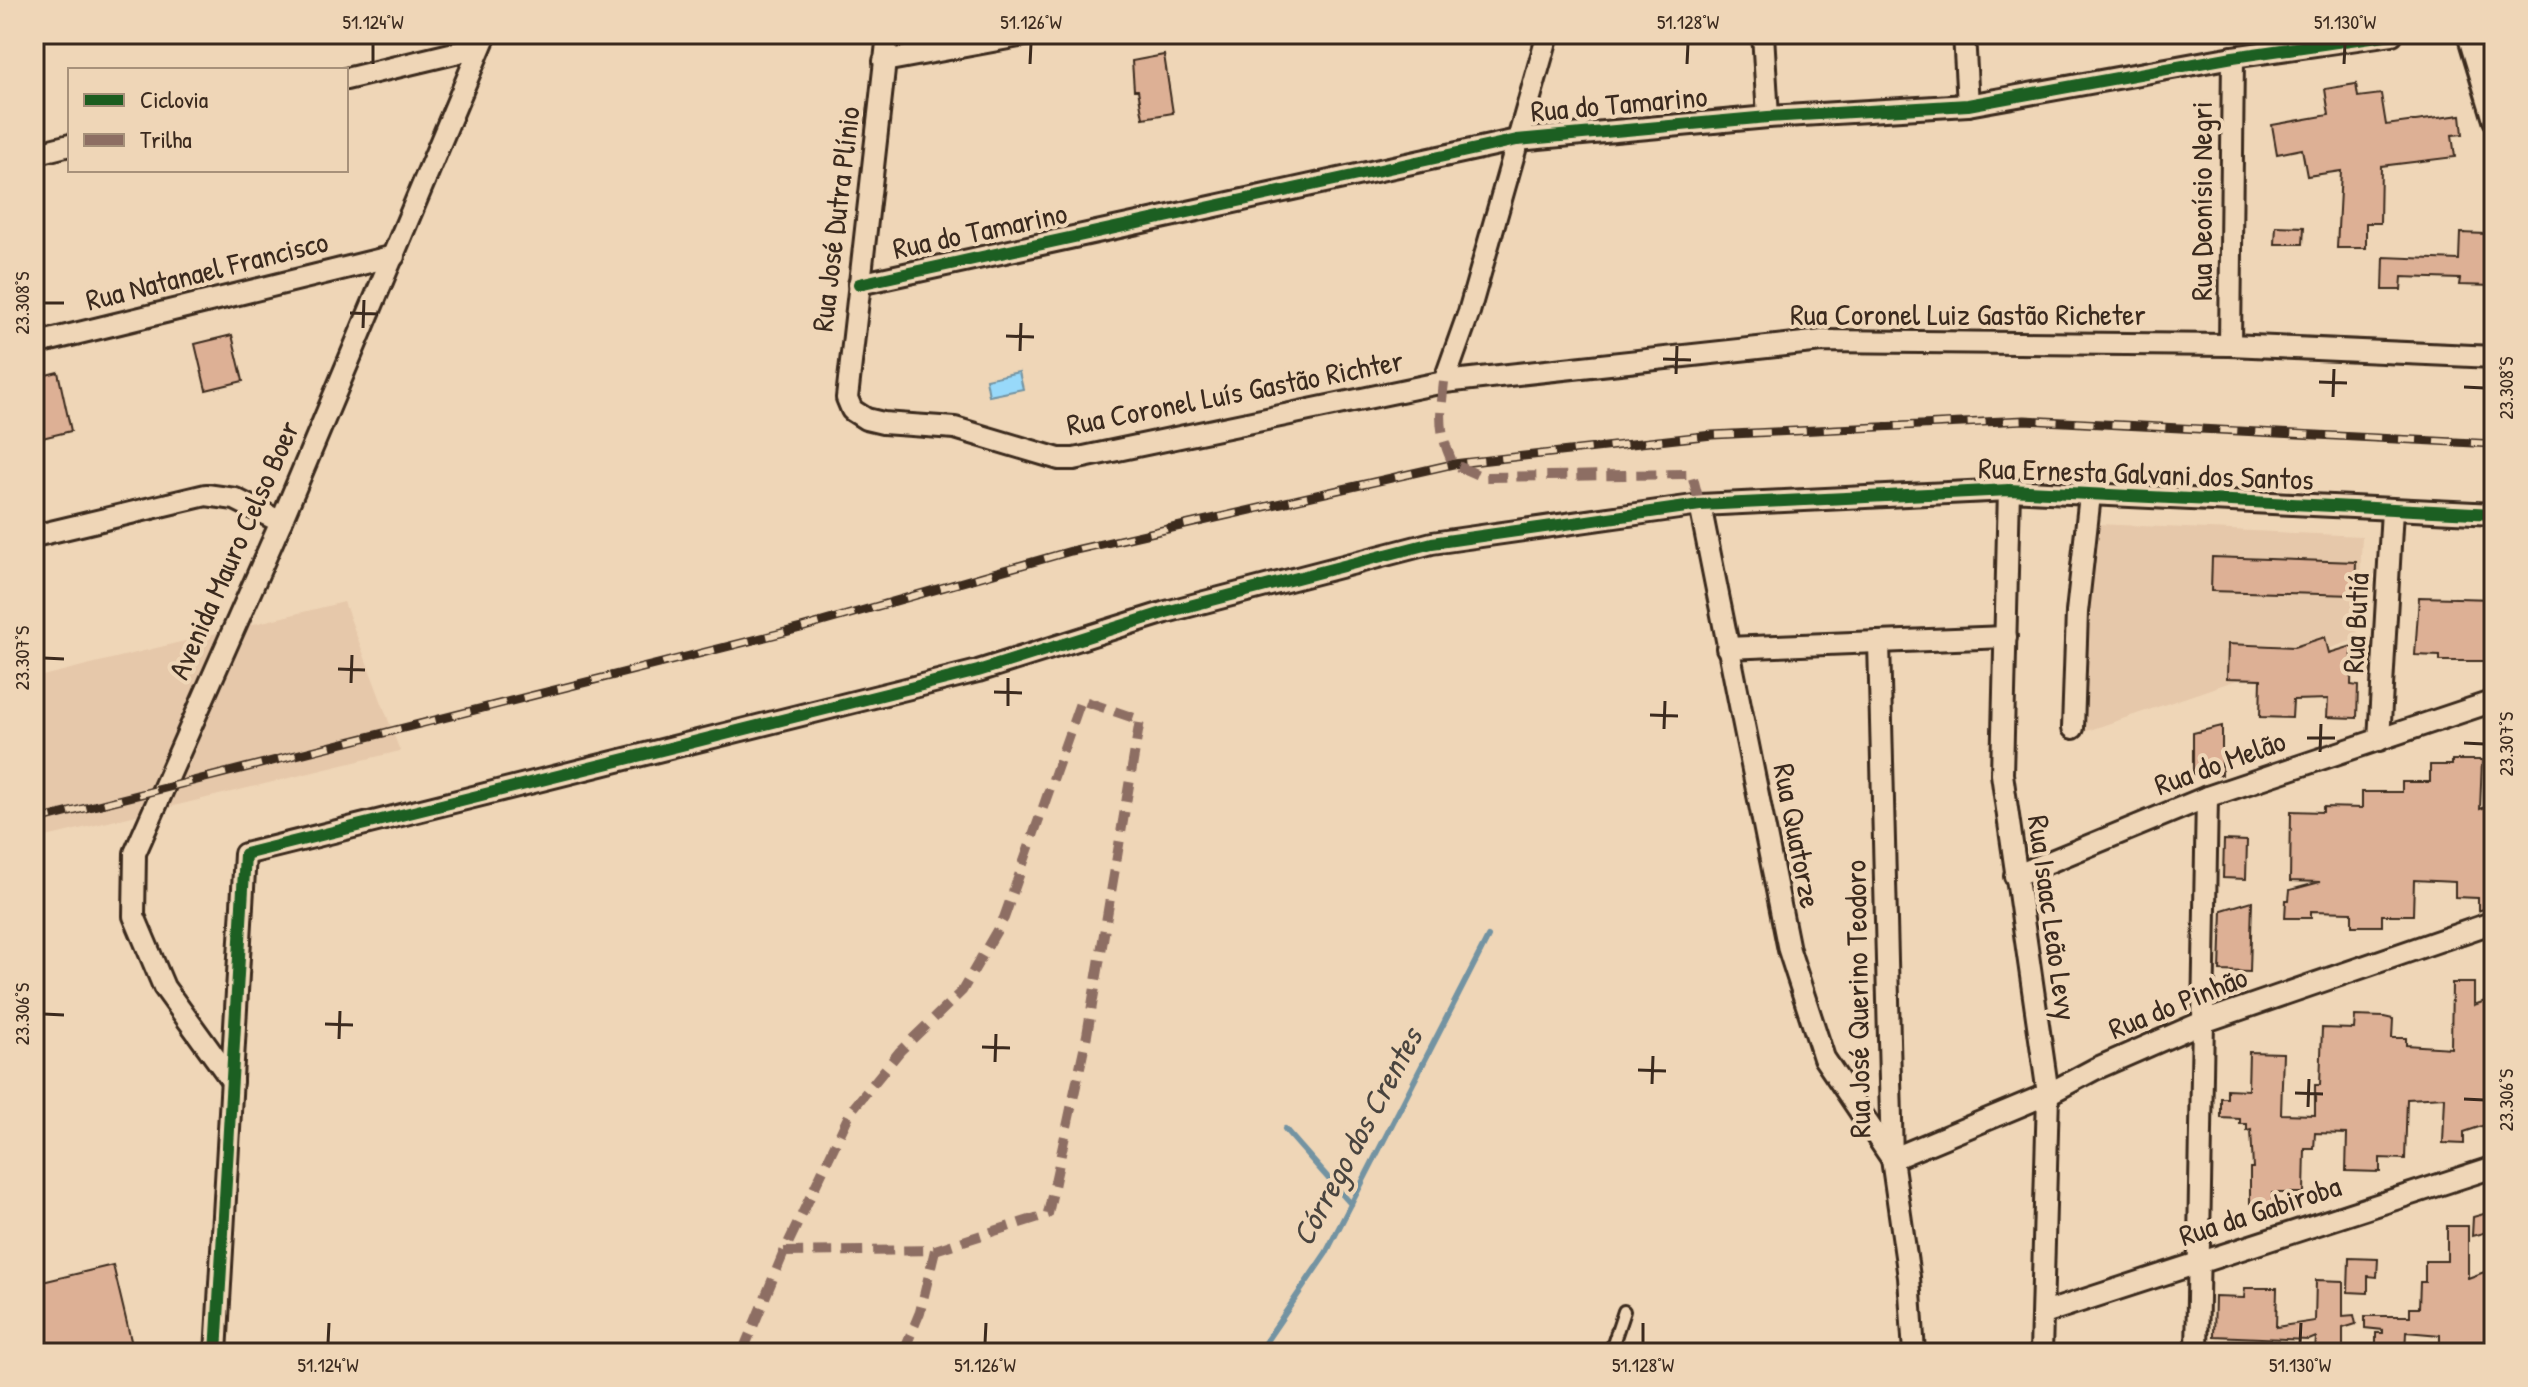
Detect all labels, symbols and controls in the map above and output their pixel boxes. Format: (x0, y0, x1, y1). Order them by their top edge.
text: 51.124°W (342, 8, 404, 35)
text: 51.126°W (1000, 8, 1062, 35)
text: 51.128°W (1657, 8, 1720, 35)
text: 51.130°W (2314, 8, 2377, 35)
legend (68, 68, 348, 172)
street label: Rua do Tamarino (1529, 75, 1709, 131)
text: Ciclovia (140, 83, 208, 115)
street label: Rua Deonísio Negri (2181, 101, 2221, 301)
street label: Rua José Dutra Plínio (801, 104, 869, 334)
text: Trilha (140, 123, 192, 155)
street label: Rua do Tamarino (889, 192, 1070, 268)
street label: Rua Natanael Francisco (82, 221, 332, 319)
text: 23.308°S (8, 272, 35, 335)
street label: Rua Coronel Luiz Gastão Richeter (1790, 294, 2146, 334)
street label: Rua Coronel Luís Gastão Richter (1063, 340, 1407, 444)
text: 23.308°S (2492, 357, 2519, 420)
street label: Avenida Mauro Celso Boer (158, 414, 308, 685)
street label: Rua Ernesta Galvani dos Santos (1978, 447, 2314, 499)
street label: Rua Butiá (2332, 572, 2378, 674)
text: 23.307°S (8, 626, 35, 690)
text: 23.307°S (2492, 712, 2519, 776)
street label: Rua do Melão (2149, 720, 2291, 804)
street label: Rua Quatorze (1764, 760, 1832, 912)
street label: Rua Isaac Leão Levy (2019, 813, 2087, 1023)
street label: Rua José Querino Teodoro (1835, 860, 1879, 1138)
street label: Rua do Pinhão (2102, 956, 2253, 1048)
text: 23.306°S (8, 983, 35, 1045)
water label: Córrego dos Crentes (1281, 1018, 1433, 1253)
text: 23.306°S (2492, 1069, 2519, 1131)
street label: Rua da Gabiroba (2174, 1165, 2346, 1255)
text: 51.124°W (297, 1351, 359, 1378)
text: 51.126°W (954, 1351, 1016, 1378)
text: 51.128°W (1612, 1351, 1675, 1378)
text: 51.130°W (2269, 1351, 2332, 1378)

